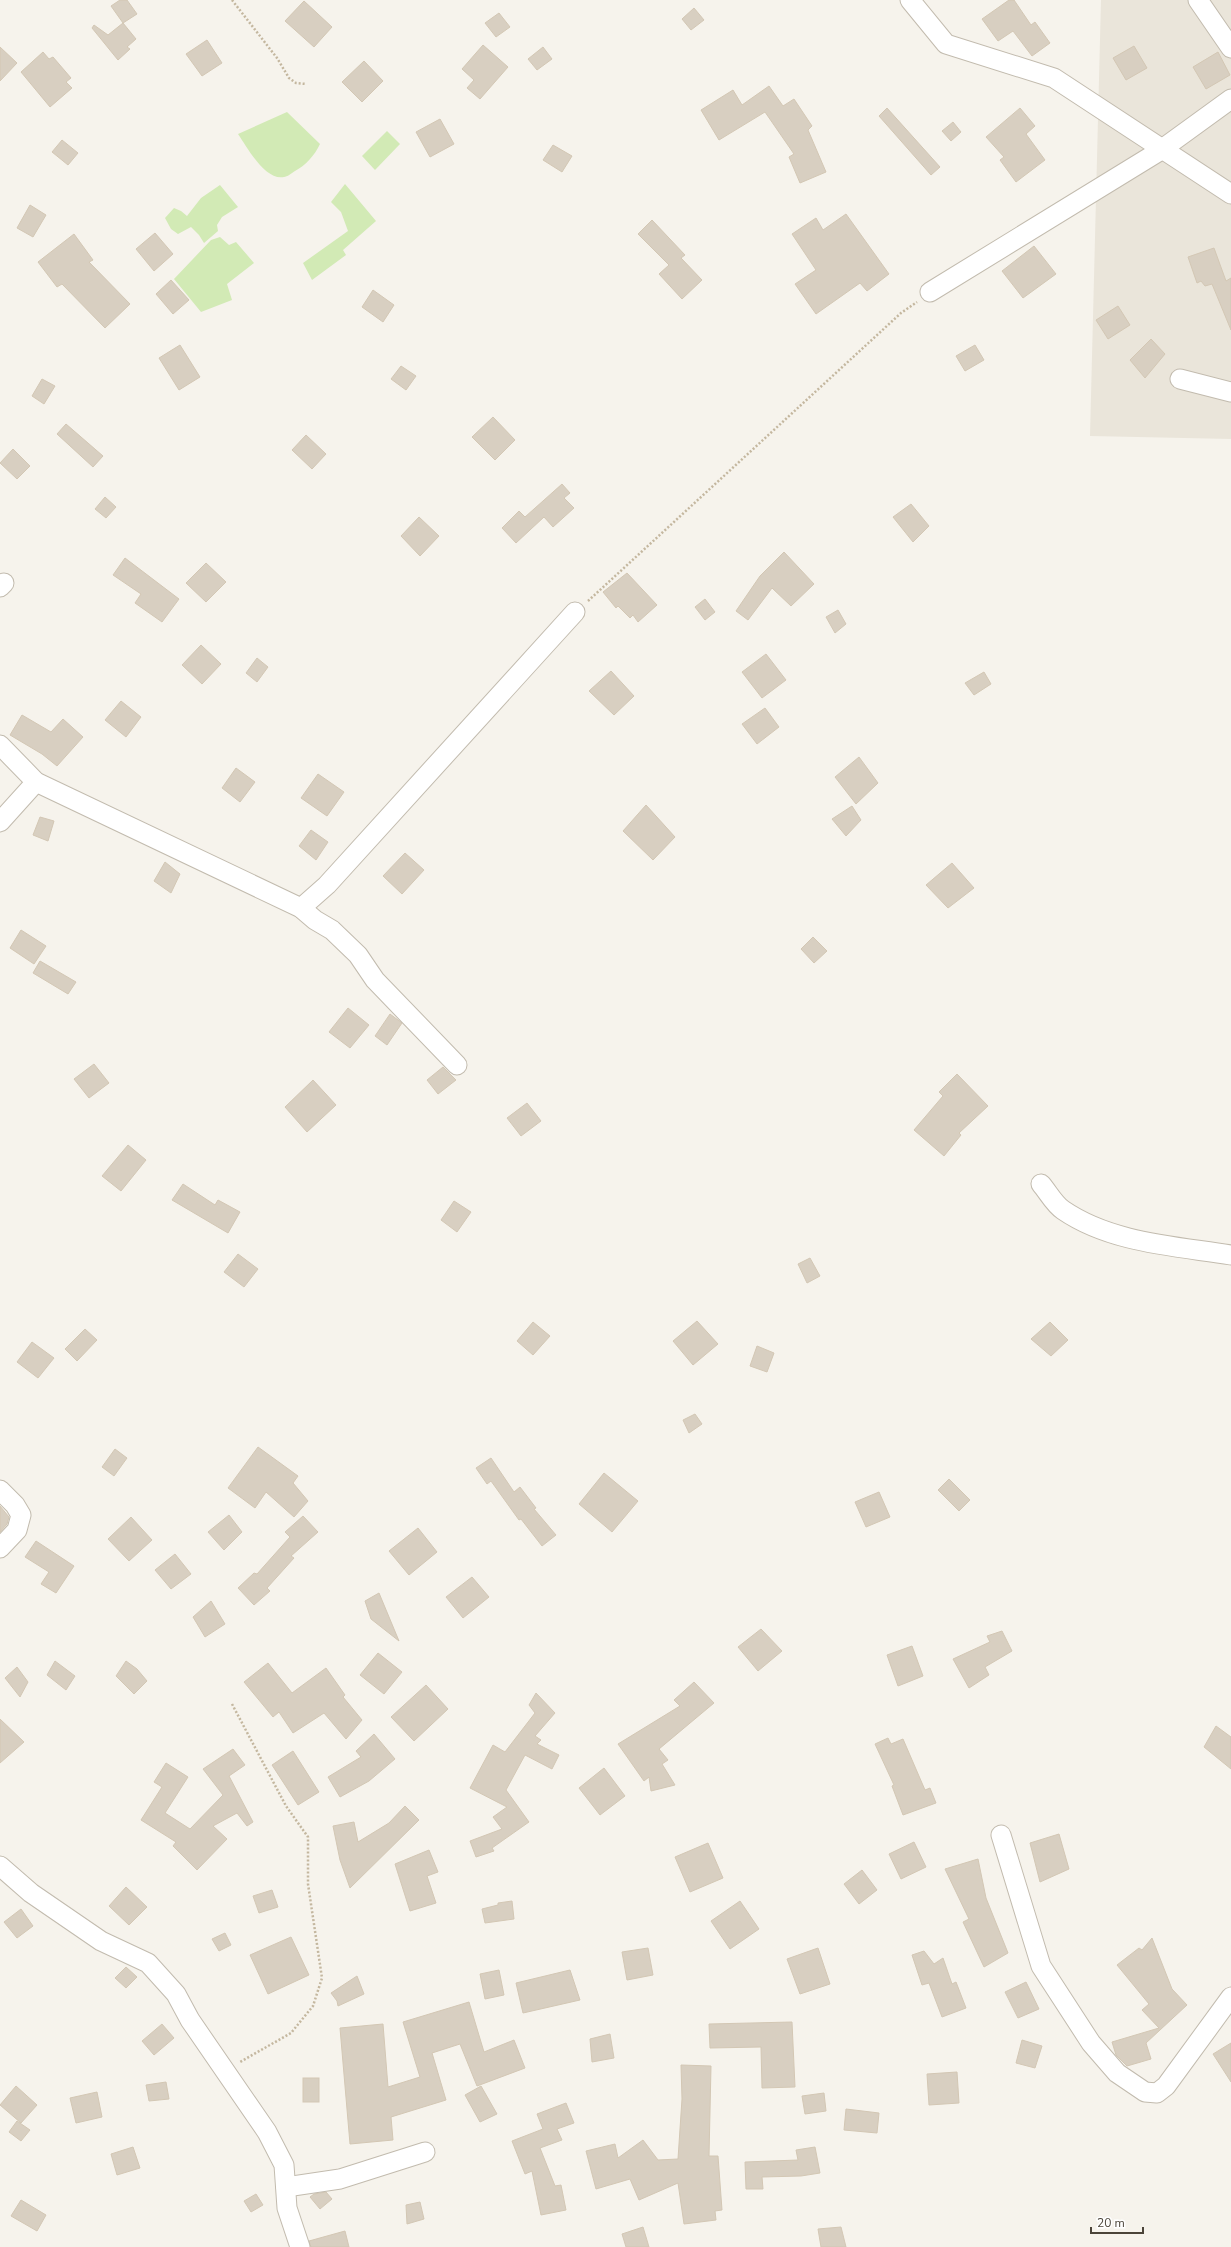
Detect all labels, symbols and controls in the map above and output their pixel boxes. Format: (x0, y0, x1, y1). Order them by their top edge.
scale bar (1091, 2209, 1143, 2235)
text: 20 m (1097, 2215, 1125, 2231)

